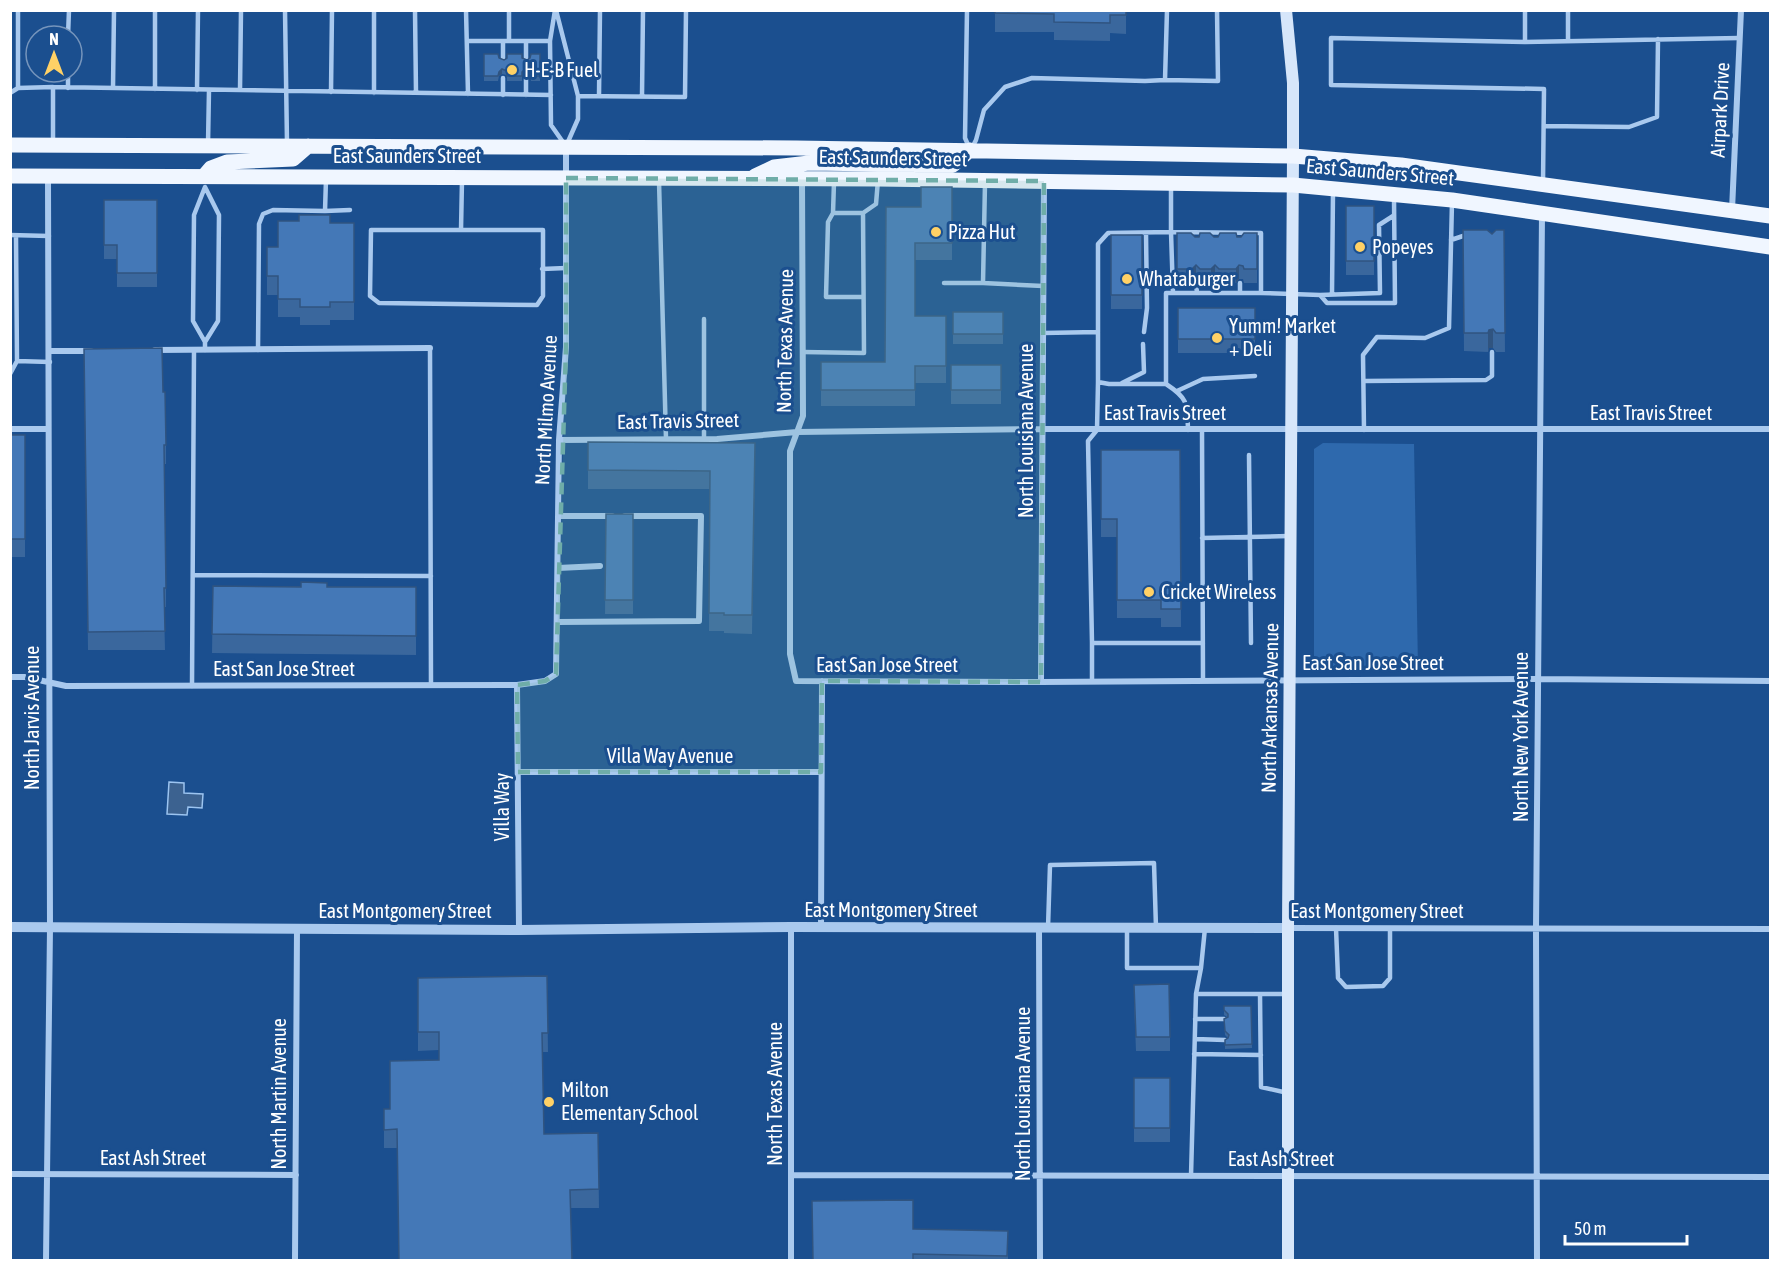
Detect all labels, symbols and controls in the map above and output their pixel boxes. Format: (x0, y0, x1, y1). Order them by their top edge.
north arrow (24, 24, 84, 84)
text: N (49, 30, 59, 48)
place label: H-E-B Fuel (524, 58, 599, 81)
street label: Airpark Drive (1706, 62, 1733, 158)
marker: H-E-B Fuel (505, 63, 519, 77)
street label: East Saunders Street (333, 144, 482, 167)
street label: East Saunders Street (819, 145, 968, 170)
street label: East Saunders Street (1305, 154, 1455, 189)
place label: Pizza Hut (948, 220, 1016, 243)
marker: Pizza Hut (929, 225, 943, 239)
place label: Popeyes (1372, 235, 1434, 258)
marker: Popeyes (1353, 240, 1367, 254)
place label: Whataburger (1139, 267, 1236, 290)
street label: North Texas Avenue (772, 269, 797, 413)
marker: Whataburger (1120, 272, 1134, 286)
place label: Yumm! Market + Deli (1229, 314, 1336, 360)
marker: Yumm! Market + Deli (1210, 331, 1224, 345)
street label: North Milmo Avenue (530, 334, 561, 486)
street label: North Louisiana Avenue (1014, 344, 1037, 518)
street label: East Travis Street (1104, 401, 1226, 424)
street label: East Travis Street (1590, 401, 1712, 424)
street label: East Travis Street (617, 408, 740, 433)
place label: Cricket Wireless (1161, 580, 1276, 603)
marker: Cricket Wireless (1142, 585, 1156, 599)
street label: North Arkansas Avenue (1257, 623, 1282, 793)
street label: North Jarvis Avenue (20, 646, 43, 790)
street label: East San Jose Street (1302, 651, 1444, 674)
street label: North New York Avenue (1509, 652, 1532, 822)
street label: East San Jose Street (816, 653, 958, 676)
street label: East San Jose Street (213, 657, 355, 680)
street label: Villa Way Avenue (607, 744, 733, 767)
street label: Villa Way (490, 773, 513, 841)
street label: East Montgomery Street (804, 898, 978, 921)
street label: East Montgomery Street (318, 899, 492, 922)
street label: East Montgomery Street (1290, 899, 1464, 922)
street label: North Louisiana Avenue (1011, 1007, 1034, 1181)
street label: North Martin Avenue (267, 1018, 290, 1170)
street label: North Texas Avenue (763, 1022, 786, 1166)
place label: Milton Elementary School (561, 1078, 699, 1124)
marker: Milton Elementary School (542, 1095, 556, 1109)
street label: East Ash Street (100, 1146, 207, 1169)
street label: East Ash Street (1228, 1147, 1335, 1170)
scale bar (1565, 1208, 1686, 1246)
text: 50 m (1574, 1218, 1606, 1239)

